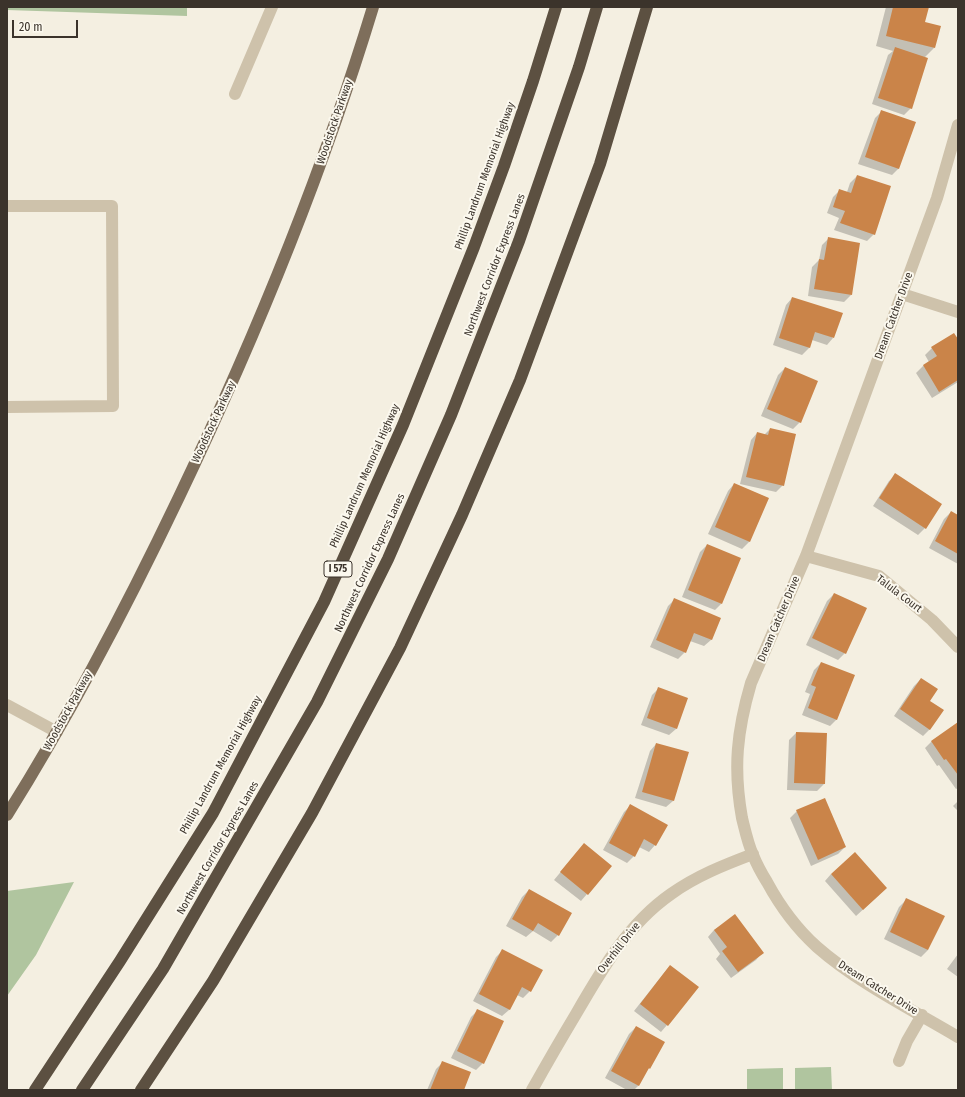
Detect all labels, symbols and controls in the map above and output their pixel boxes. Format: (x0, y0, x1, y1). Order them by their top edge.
scale bar (14, 12, 80, 38)
text: 20 m (19, 20, 43, 34)
street label: Woodstock Parkway (314, 78, 356, 166)
street label: Phillip Landrum Memorial Highway (452, 100, 518, 252)
street label: Northwest Corridor Express Lanes (462, 192, 528, 338)
street label: Dream Catcher Drive (872, 271, 916, 361)
street label: Woodstock Parkway (189, 379, 239, 465)
street label: Phillip Landrum Memorial Highway (327, 402, 403, 550)
street label: Northwest Corridor Express Lanes (332, 491, 408, 635)
road number: I 575 (324, 561, 352, 577)
street label: Talula Court (874, 573, 924, 615)
street label: Dream Catcher Drive (755, 574, 803, 664)
street label: Woodstock Parkway (41, 669, 95, 753)
street label: Phillip Landrum Memorial Highway (177, 694, 265, 836)
street label: Northwest Corridor Express Lanes (174, 779, 262, 917)
street label: Overhill Drive (595, 920, 643, 976)
street label: Dream Catcher Drive (836, 958, 920, 1018)

